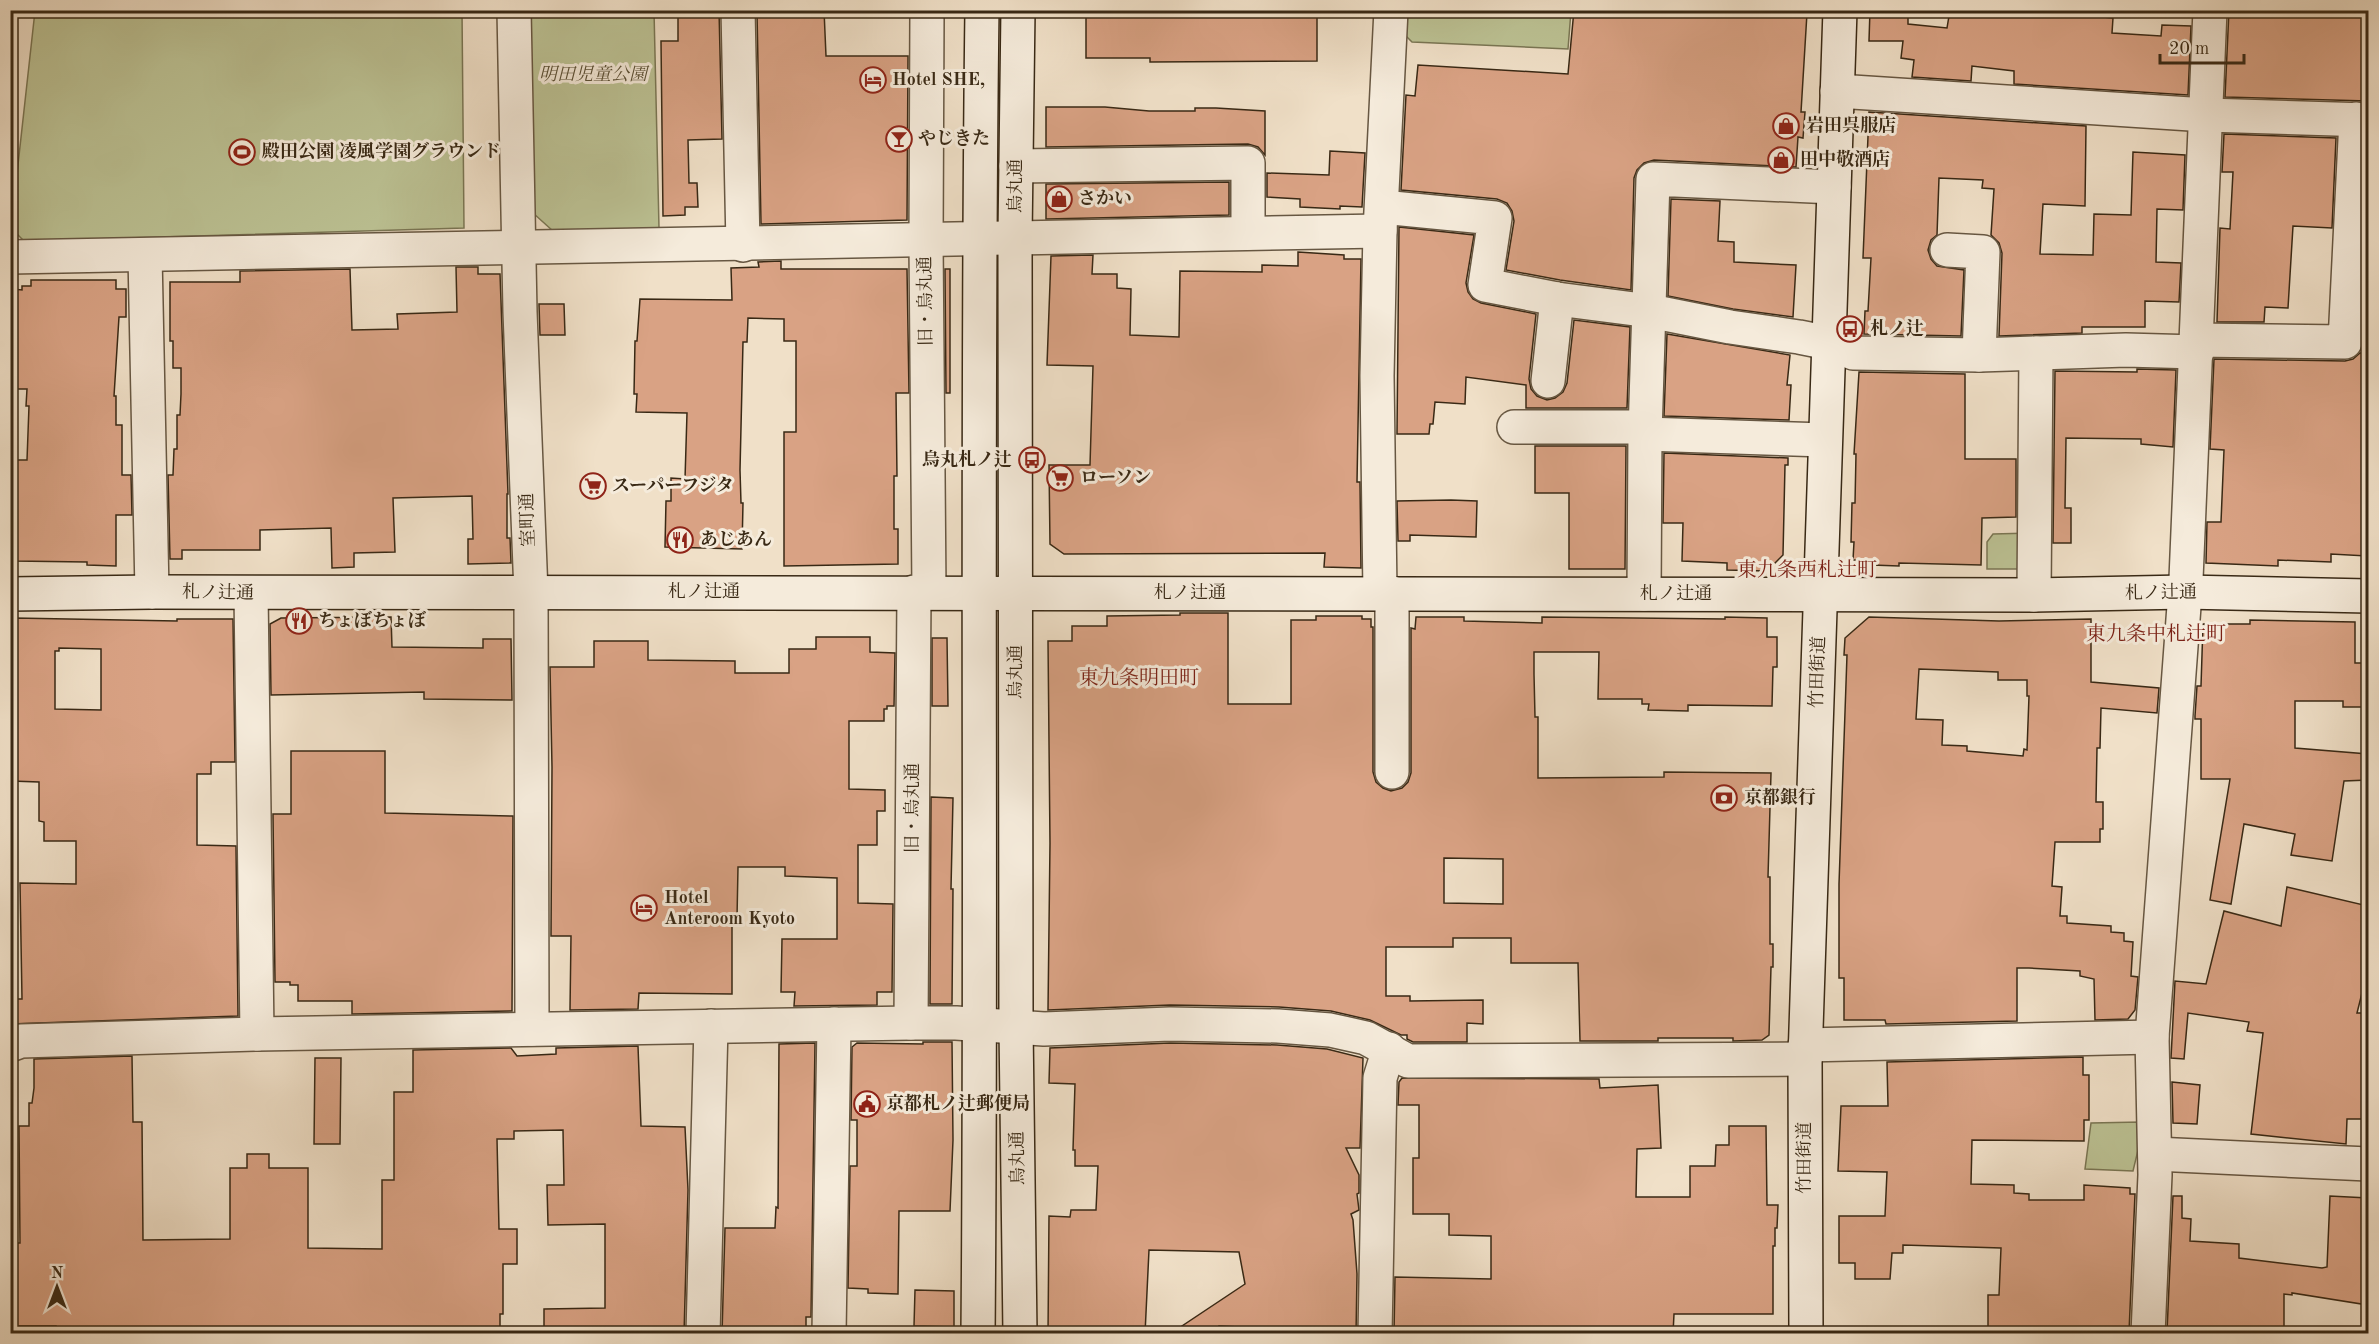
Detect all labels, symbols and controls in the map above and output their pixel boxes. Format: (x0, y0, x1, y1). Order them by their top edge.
scale bar (2160, 27, 2244, 65)
text: 20 m (2169, 40, 2209, 58)
park label: 明田児童公園 (539, 64, 650, 84)
hotel icon: Hotel SHE, (858, 65, 888, 95)
place label: Hotel SHE, (892, 71, 985, 89)
shop icon: 岩田呉服店 (1771, 111, 1801, 141)
place label: 岩田呉服店 (1806, 115, 1896, 135)
bar icon: やじきた (884, 124, 914, 154)
place label: やじきた (918, 129, 990, 148)
sports icon: 殿田公園 凌風学園グラウンド (227, 137, 257, 167)
place label: 殿田公園 凌風学園グラウンド (262, 141, 501, 161)
shop icon: 田中敬酒店 (1766, 145, 1796, 175)
place label: 田中敬酒店 (1800, 149, 1890, 169)
street label: 烏丸通 (1005, 159, 1025, 213)
shop icon: さかい (1044, 184, 1074, 214)
place label: さかい (1078, 189, 1132, 208)
street label: 旧・烏丸通 (914, 256, 936, 346)
bus stop icon: 札ノ辻 (1835, 314, 1865, 344)
place label: 札ノ辻 (1870, 318, 1924, 338)
bus stop icon: 烏丸札ノ辻 (1017, 445, 1047, 475)
place label: 烏丸札ノ辻 (922, 449, 1012, 469)
supermarket icon: ローソン (1045, 463, 1075, 493)
place label: ローソン (1080, 469, 1151, 487)
supermarket icon: スーパーフジタ (578, 471, 608, 501)
place label: スーパーフジタ (612, 476, 734, 495)
street label: 室町通 (516, 493, 538, 547)
restaurant icon: あじあん (665, 525, 695, 555)
place label: あじあん (700, 530, 772, 549)
district label: 東九条西札辻町 (1737, 559, 1877, 581)
street label: 札ノ辻通 (182, 581, 254, 603)
street label: 札ノ辻通 (668, 581, 740, 601)
street label: 札ノ辻通 (2125, 581, 2197, 603)
street label: 札ノ辻通 (1154, 582, 1226, 602)
street label: 札ノ辻通 (1640, 583, 1712, 603)
restaurant icon: ちょぼちょぼ (284, 606, 314, 636)
place label: ちょぼちょぼ (318, 610, 426, 630)
district label: 東九条中札辻町 (2086, 623, 2226, 645)
street label: 竹田街道 (1806, 636, 1828, 708)
street label: 烏丸通 (1005, 645, 1025, 699)
district label: 東九条明田町 (1079, 667, 1199, 689)
street label: 旧・烏丸通 (902, 763, 922, 853)
bank icon: 京都銀行 (1709, 783, 1739, 813)
place label: 京都銀行 (1744, 787, 1816, 807)
place label: Hotel Anteroom Kyoto (664, 889, 795, 928)
hotel icon: Hotel Anteroom Kyoto (629, 893, 659, 923)
public building icon: 京都札ノ辻郵便局 (852, 1089, 882, 1119)
place label: 京都札ノ辻郵便局 (886, 1093, 1030, 1113)
street label: 竹田街道 (1794, 1122, 1814, 1194)
street label: 烏丸通 (1007, 1131, 1027, 1185)
north arrow (27, 1257, 87, 1317)
text: N (51, 1266, 64, 1282)

